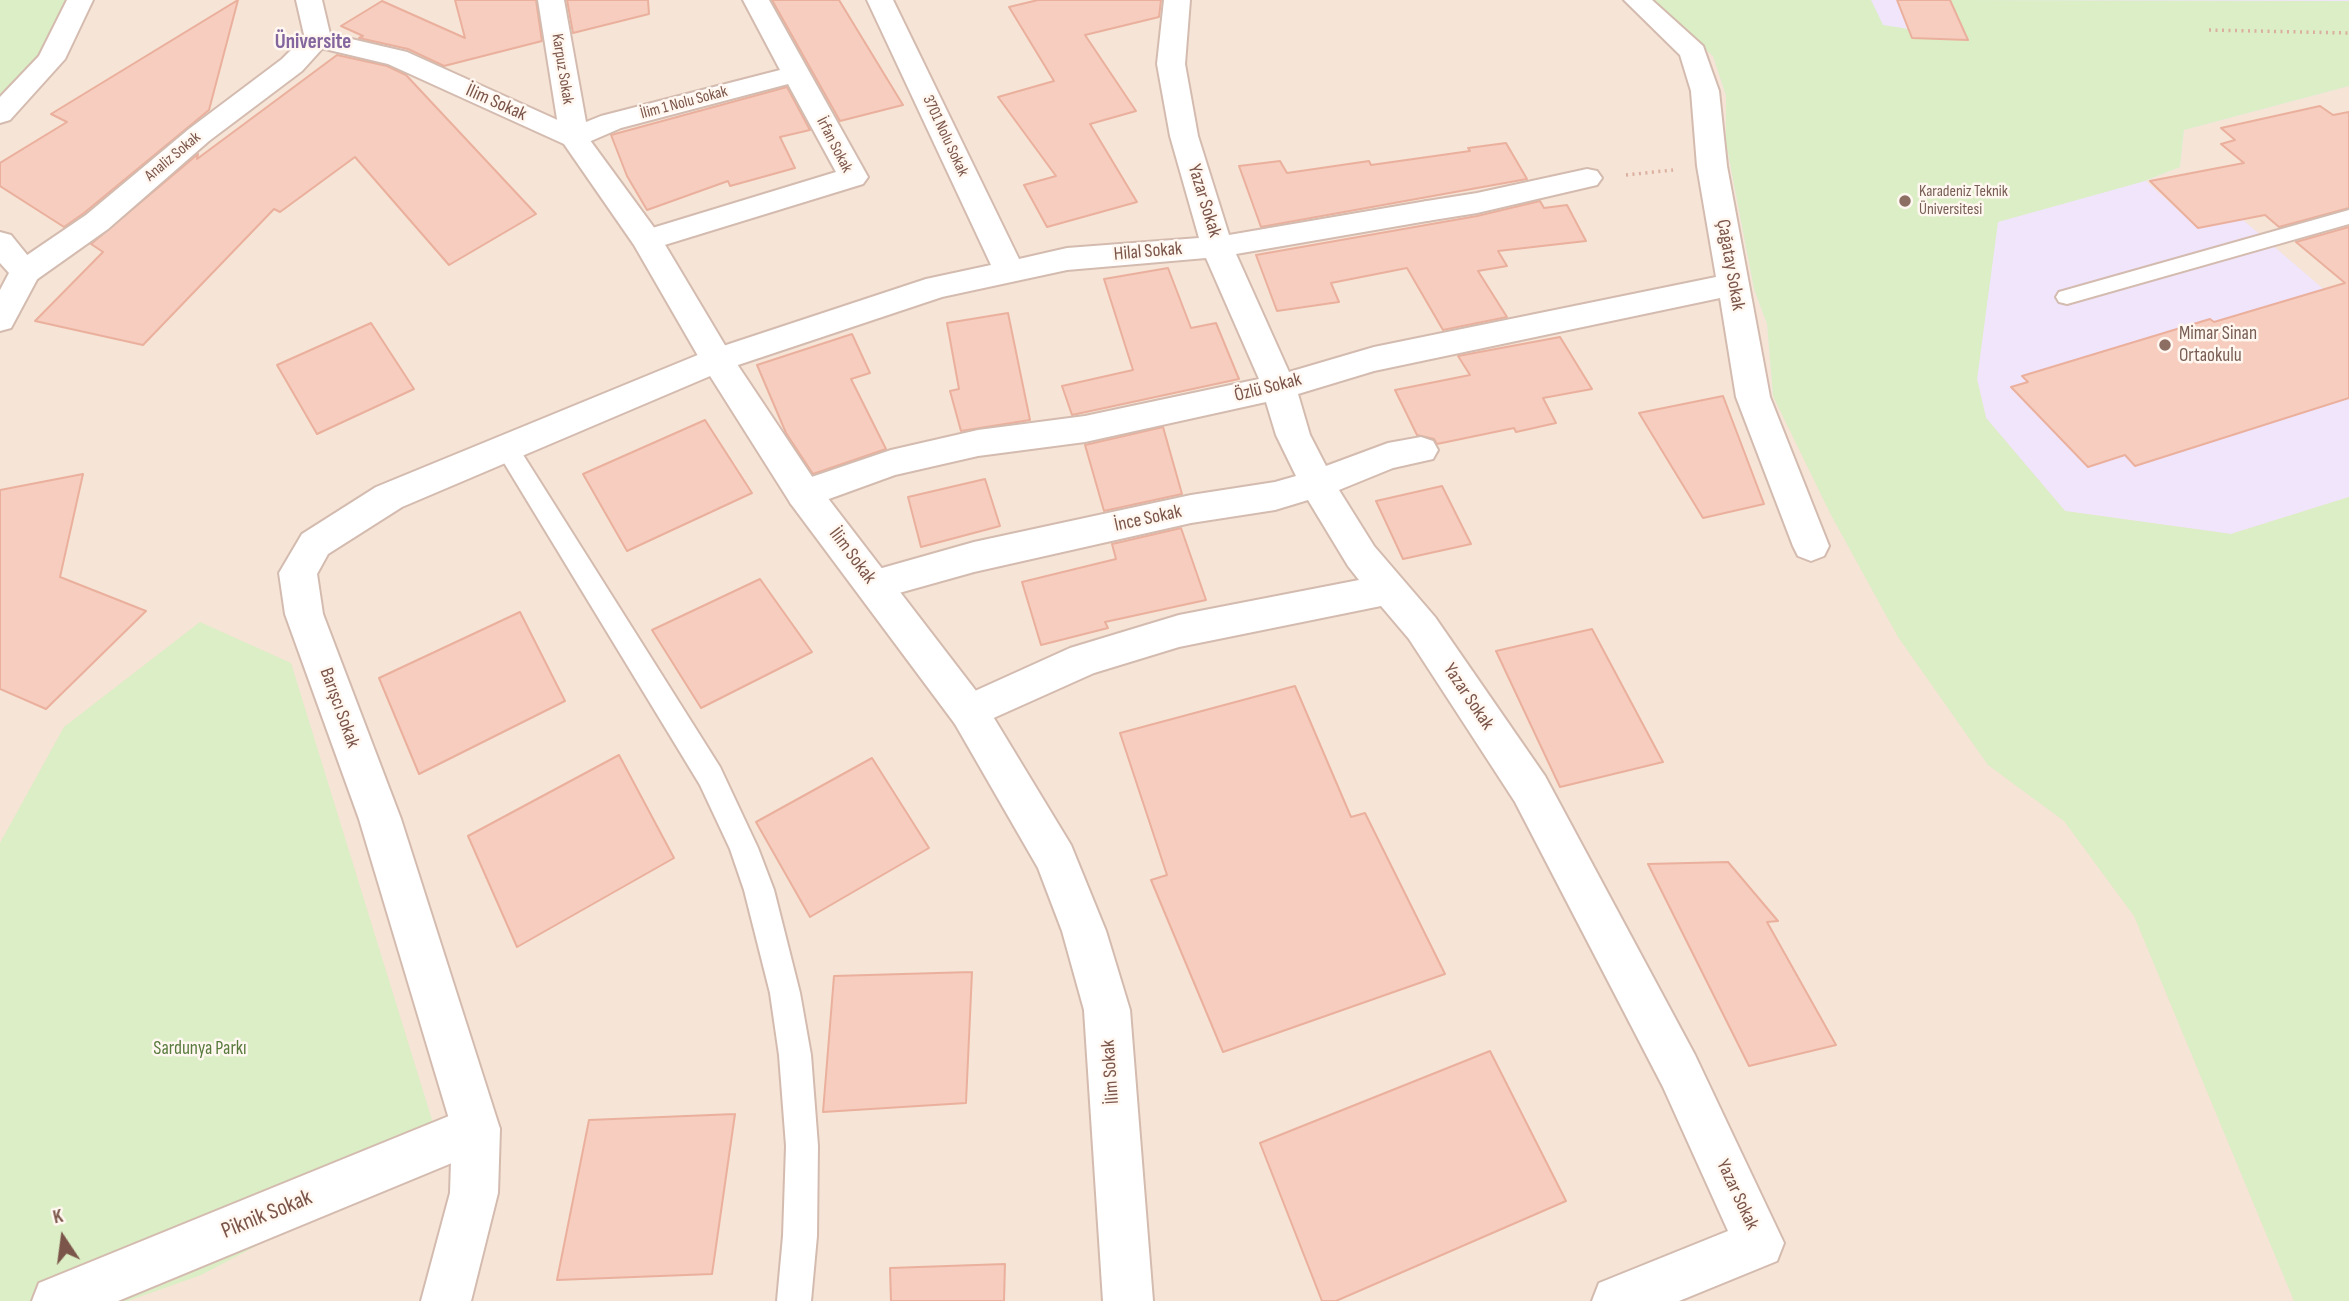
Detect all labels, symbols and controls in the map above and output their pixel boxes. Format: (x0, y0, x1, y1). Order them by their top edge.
district label: Üniversite (275, 30, 351, 56)
street label: Karpuz Sokak (547, 32, 577, 106)
street label: İlim Sokak (462, 79, 530, 127)
street label: İlim 1 Nolu Sokak (638, 82, 730, 124)
street label: 3701 Nolu Sokak (918, 92, 972, 180)
street label: İrfan Sokak (812, 114, 856, 176)
street label: Analiz Sokak (141, 128, 205, 186)
street label: Yazar Sokak (1182, 162, 1226, 240)
place label: Karadeniz Teknik Üniversitesi (1919, 182, 2008, 220)
marker: Karadeniz Teknik Üniversitesi (1897, 193, 1913, 209)
street label: Çağatay Sokak (1711, 218, 1749, 312)
street label: Hilal Sokak (1113, 238, 1183, 266)
place label: Mimar Sinan Ortaokulu (2179, 323, 2257, 367)
marker: Mimar Sinan Ortaokulu (2157, 337, 2173, 353)
street label: Özlü Sokak (1232, 369, 1304, 407)
street label: İnce Sokak (1112, 501, 1184, 537)
street label: İlim Sokak (824, 523, 880, 589)
street label: Yazar Sokak (1438, 660, 1498, 734)
street label: Barışcı Sokak (314, 665, 364, 751)
park label: Sardunya Parkı (153, 1038, 247, 1060)
street label: İlim Sokak (1097, 1039, 1125, 1105)
street label: Yazar Sokak (1711, 1156, 1763, 1234)
street label: Piknik Sokak (218, 1184, 316, 1246)
north arrow (28, 1203, 98, 1273)
text: K (51, 1205, 65, 1229)

